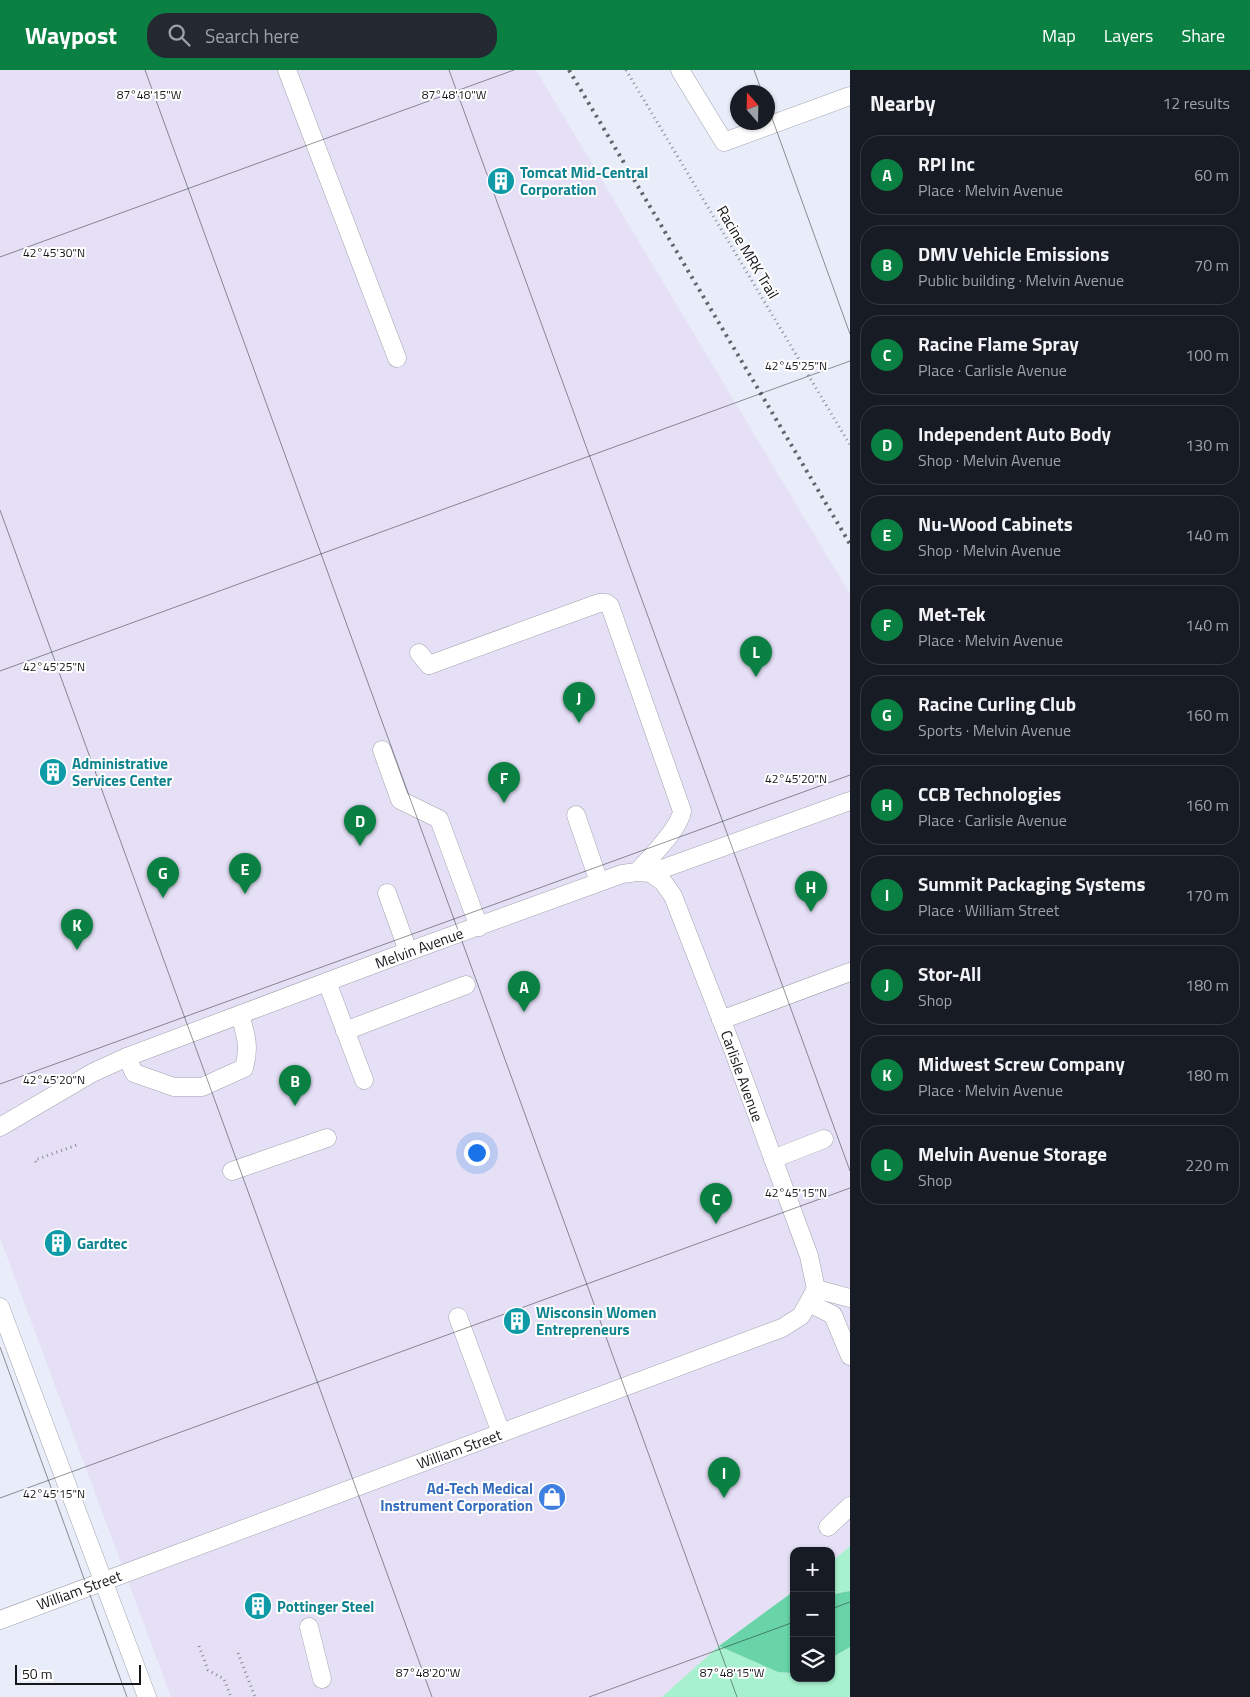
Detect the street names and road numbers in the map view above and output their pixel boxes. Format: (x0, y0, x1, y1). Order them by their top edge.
street label: Racine MRK Trail (711, 201, 785, 303)
street label: Melvin Avenue (372, 921, 466, 975)
street label: Carlisle Avenue (715, 1027, 769, 1125)
street label: William Street (413, 1423, 505, 1475)
street label: William Street (33, 1564, 125, 1616)

